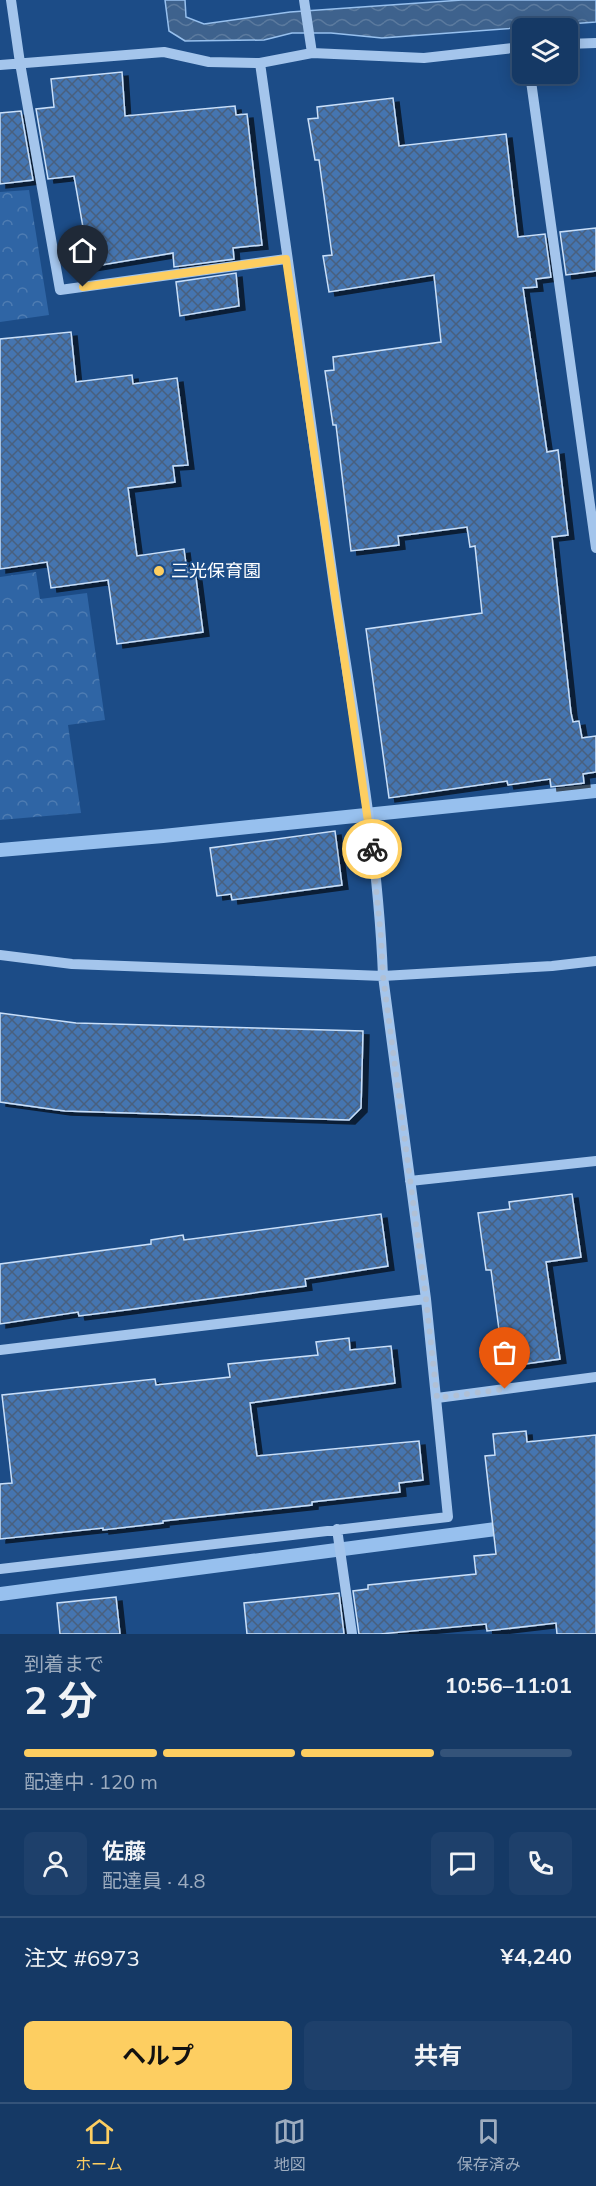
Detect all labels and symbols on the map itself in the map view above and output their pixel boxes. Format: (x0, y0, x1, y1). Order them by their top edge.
pin (57, 225, 108, 287)
place label: 三光保育園 (171, 559, 261, 582)
marker: 三光保育園 (152, 564, 166, 578)
courier (342, 819, 402, 879)
pin (479, 1327, 530, 1389)

